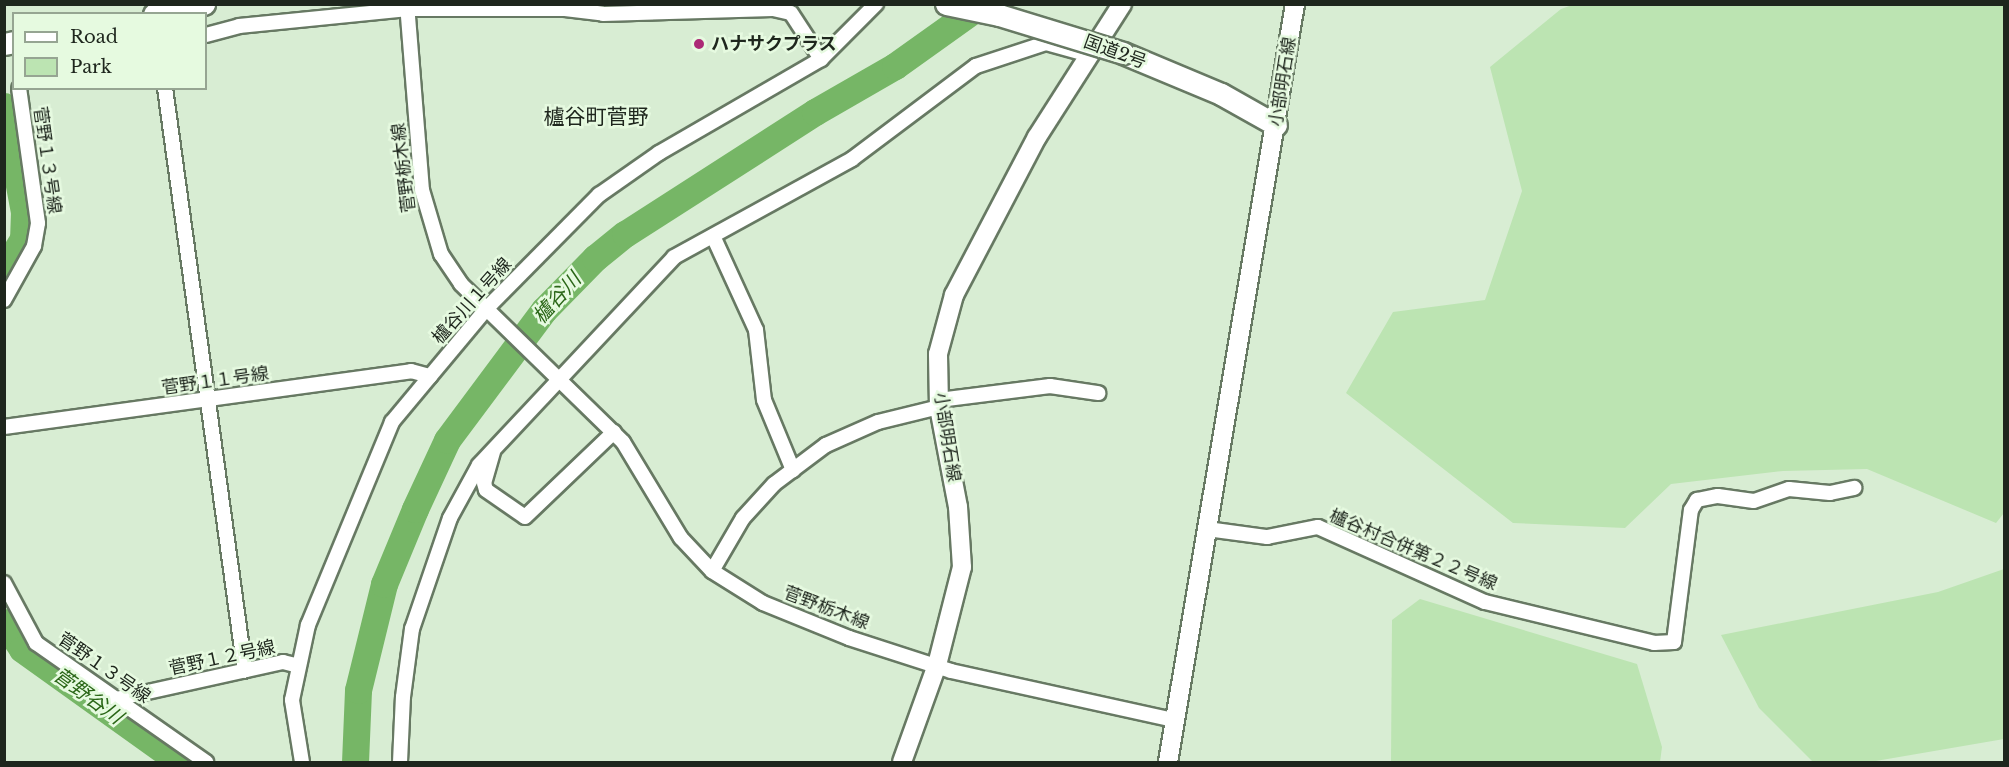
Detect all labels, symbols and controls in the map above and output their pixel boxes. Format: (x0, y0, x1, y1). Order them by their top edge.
legend (12, 12, 207, 90)
text: Road (70, 26, 118, 48)
street label: 国道2号 (1081, 31, 1149, 73)
place label: ハナサクプラス (711, 33, 837, 55)
street label: 小部明石線 (1265, 36, 1301, 128)
marker: ハナサクプラス (692, 37, 706, 51)
text: Park (70, 56, 112, 78)
district label: 櫨谷町菅野 (544, 104, 648, 130)
street label: 菅野１３号線 (29, 105, 65, 215)
street label: 菅野栃木線 (388, 122, 420, 214)
street label: 櫨谷川１号線 (428, 254, 516, 348)
water label: 櫨谷川 (528, 268, 586, 328)
street label: 菅野１１号線 (160, 363, 270, 399)
street label: 小部明石線 (929, 391, 965, 483)
street label: 櫨谷村合併第２２号線 (1326, 505, 1500, 595)
street label: 菅野栃木線 (780, 582, 872, 634)
street label: 菅野１３号線 (54, 628, 154, 708)
street label: 菅野１２号線 (167, 636, 277, 680)
water label: 菅野谷川 (49, 663, 127, 729)

